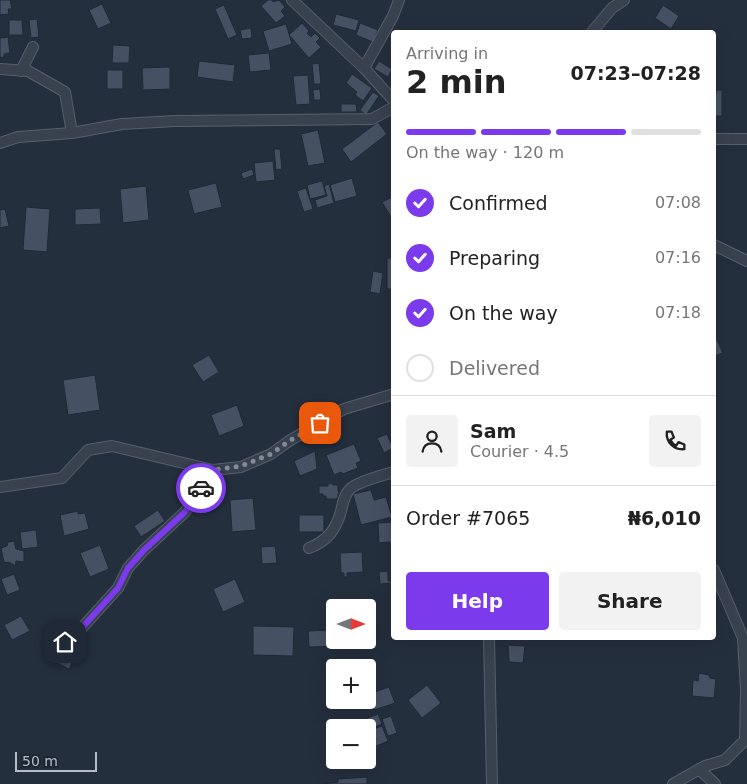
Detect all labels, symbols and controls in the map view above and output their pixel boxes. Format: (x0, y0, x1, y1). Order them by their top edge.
text: Arriving in (406, 44, 488, 63)
text: 07:23–07:28 (571, 62, 701, 84)
text: 2 min (406, 63, 507, 101)
text: On the way · 120 m (406, 143, 564, 162)
icon: check (406, 189, 434, 217)
text: Confirmed (449, 192, 548, 214)
text: 07:08 (655, 193, 701, 212)
icon: check (406, 244, 434, 272)
text: Preparing (449, 247, 540, 269)
text: 07:16 (655, 248, 701, 267)
icon: check (406, 299, 434, 327)
text: On the way (449, 302, 558, 324)
text: 07:18 (655, 303, 701, 322)
text: Delivered (449, 357, 540, 379)
pin (299, 402, 341, 444)
icon: bag (306, 409, 334, 437)
button: person (406, 415, 458, 467)
button: phone (649, 415, 701, 467)
text: Sam (470, 420, 516, 442)
text: Courier · 4.5 (470, 442, 569, 461)
courier (176, 463, 226, 513)
icon: car (187, 474, 215, 502)
text: Order #7065 (406, 507, 530, 529)
text: ₦6,010 (628, 507, 701, 529)
button: Help (406, 572, 549, 630)
button: Share (559, 572, 701, 630)
north arrow (326, 599, 376, 649)
map controls (326, 599, 376, 769)
pin (44, 621, 86, 663)
icon: home (51, 628, 79, 656)
button: + (326, 659, 376, 709)
button: − (326, 719, 376, 769)
scale bar (15, 749, 98, 772)
text: 50 m (22, 753, 58, 769)

